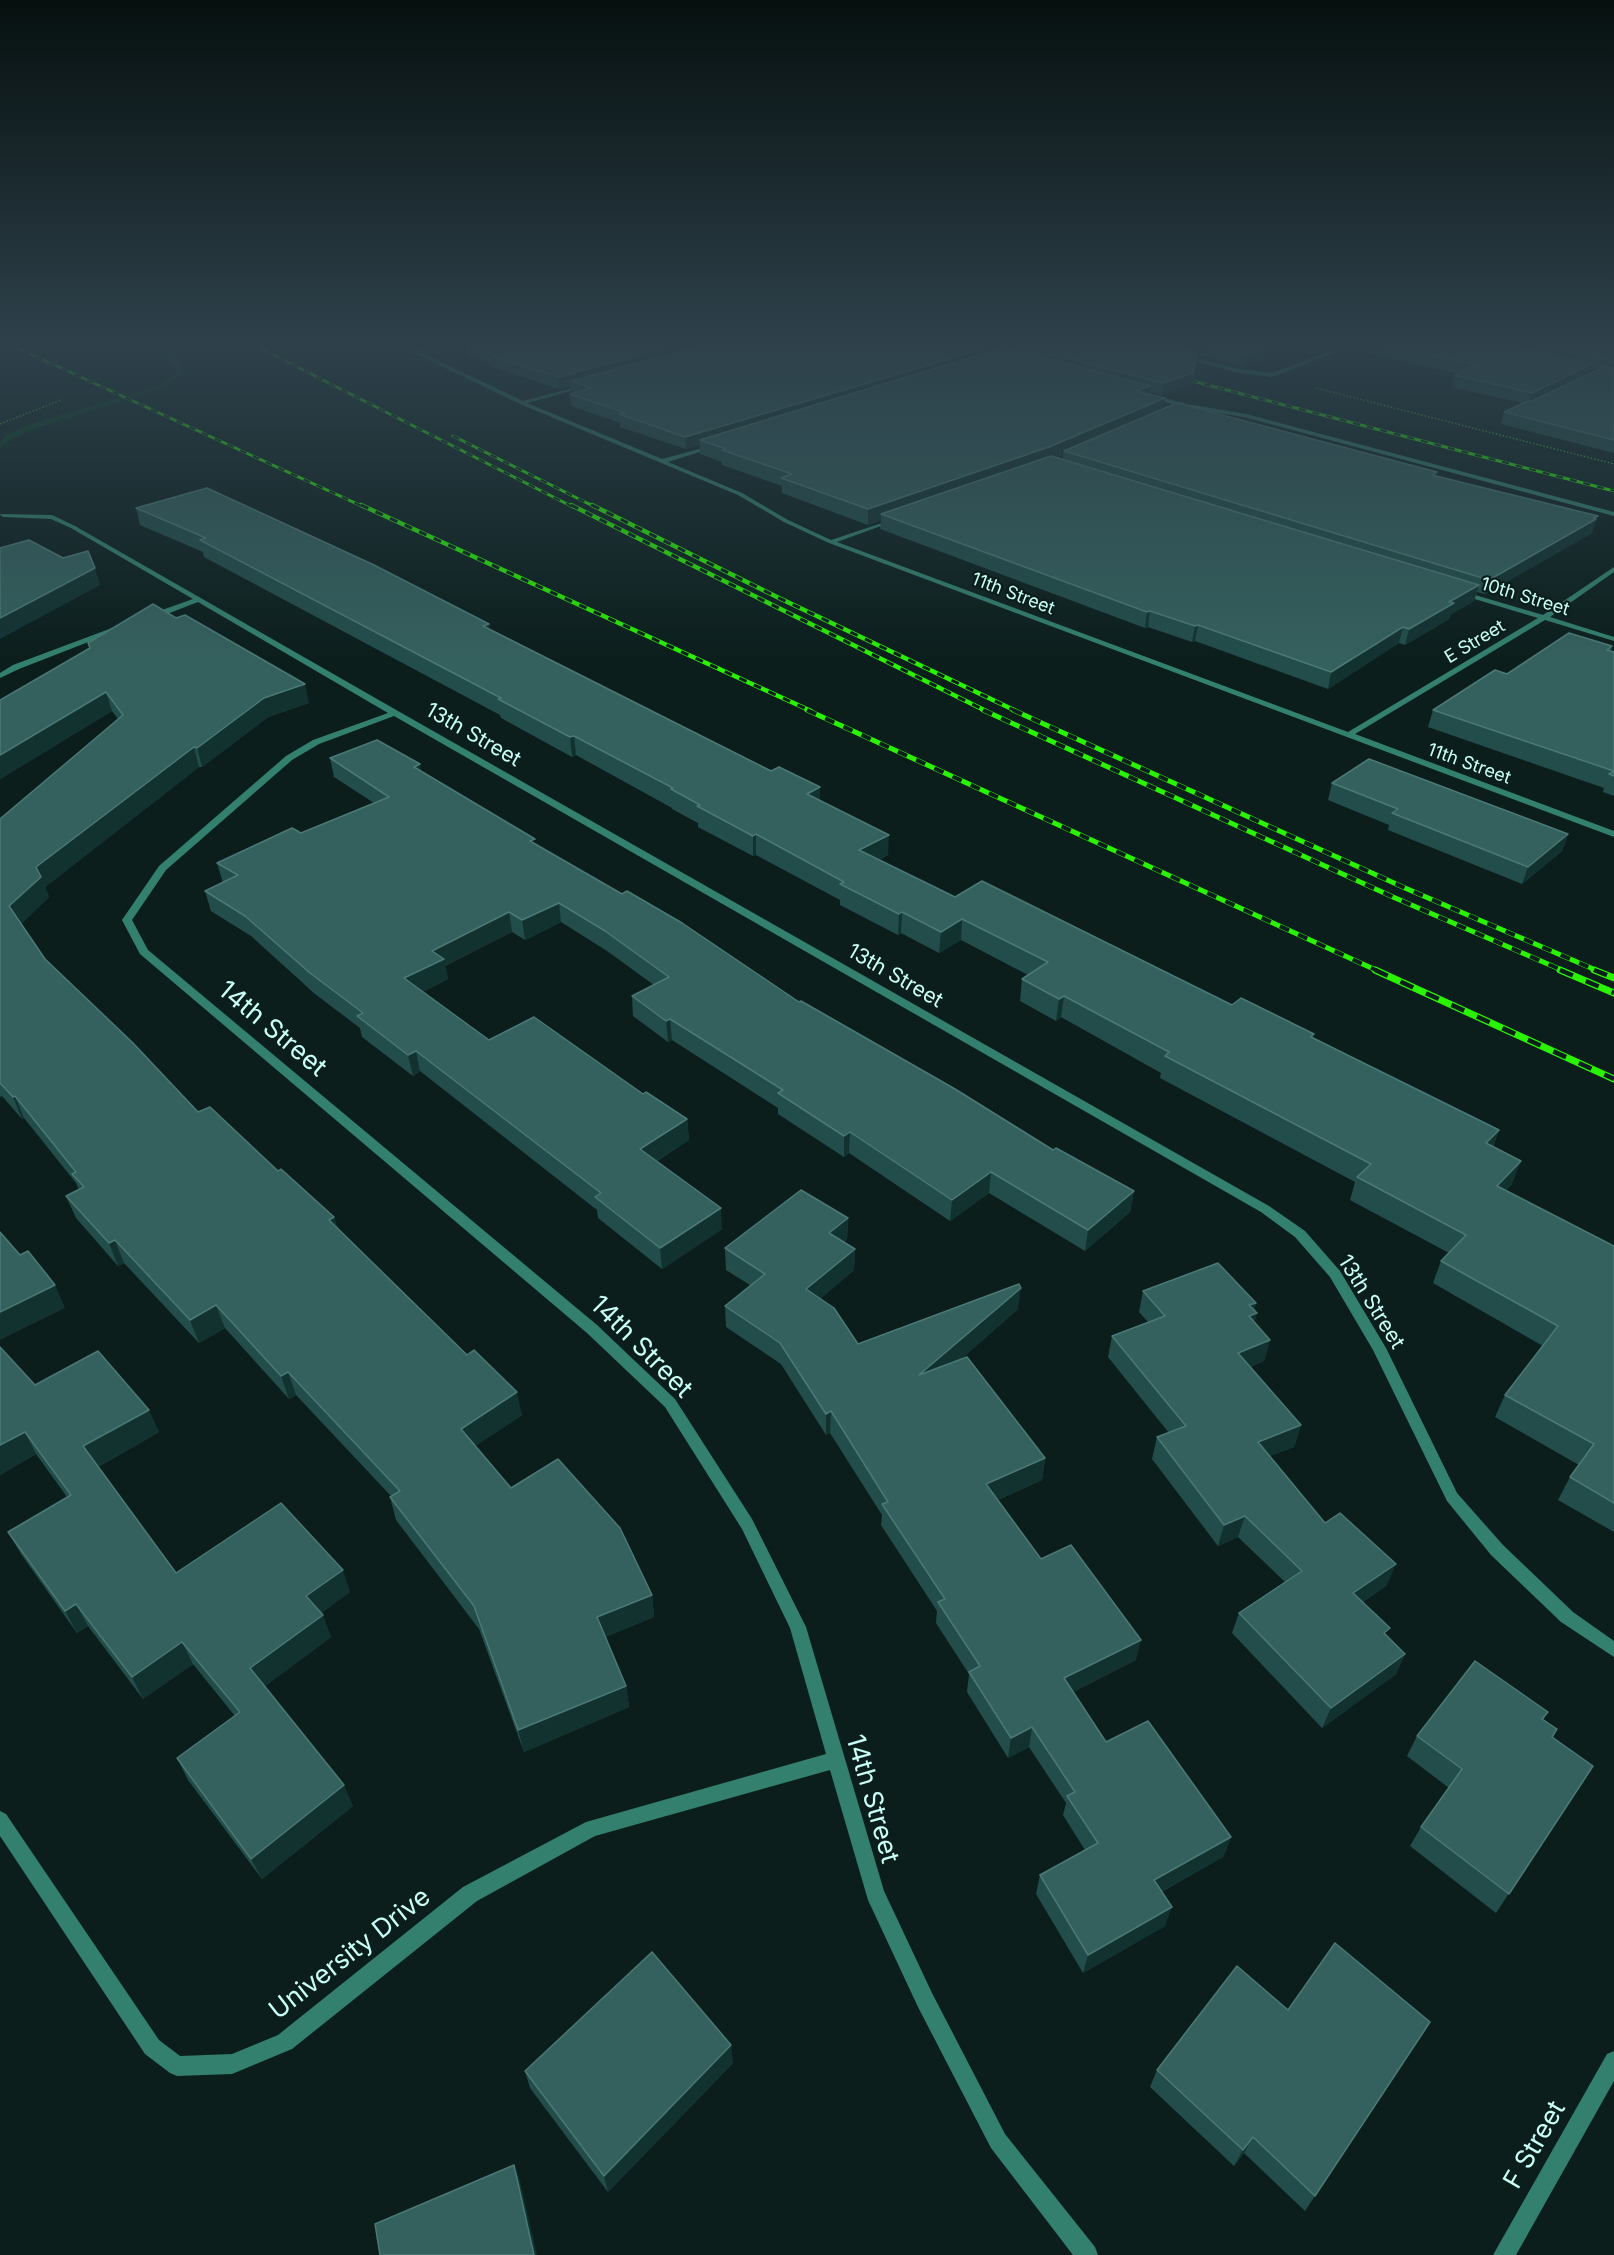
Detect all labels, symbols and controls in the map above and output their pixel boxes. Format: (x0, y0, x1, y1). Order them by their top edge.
street label: 11th Street (968, 568, 1058, 620)
street label: 10th Street (1478, 573, 1572, 621)
street label: E Street (1441, 616, 1509, 668)
street label: 13th Street (421, 698, 525, 772)
street label: 11th Street (1424, 739, 1514, 789)
street label: 13th Street (843, 939, 947, 1013)
street label: 14th Street (211, 975, 333, 1083)
street label: 13th Street (1332, 1250, 1410, 1354)
street label: 14th Street (583, 1289, 699, 1405)
street label: 14th Street (839, 1731, 905, 1867)
street label: University Drive (263, 1882, 437, 2026)
street label: F Street (1497, 2096, 1573, 2194)

